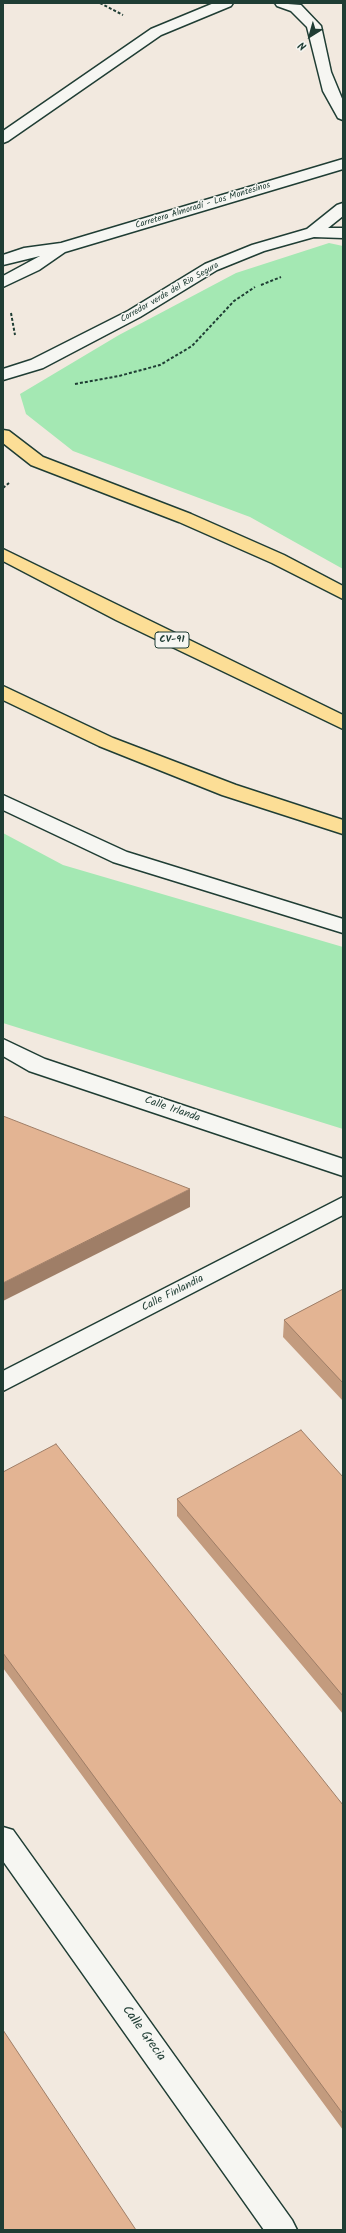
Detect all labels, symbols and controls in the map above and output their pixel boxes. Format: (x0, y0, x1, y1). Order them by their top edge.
north arrow (290, 16, 330, 56)
text: N (295, 36, 311, 55)
street label: Carretera Almoradí - Los Montesinos (134, 180, 272, 232)
street label: Corredor verde del Rio Segura (119, 260, 221, 326)
road number: CV-91 (155, 632, 189, 648)
street label: Calle Irlanda (142, 1094, 202, 1126)
street label: Calle Finlandia (140, 1273, 206, 1315)
street label: Calle Grecia (118, 2003, 168, 2065)

